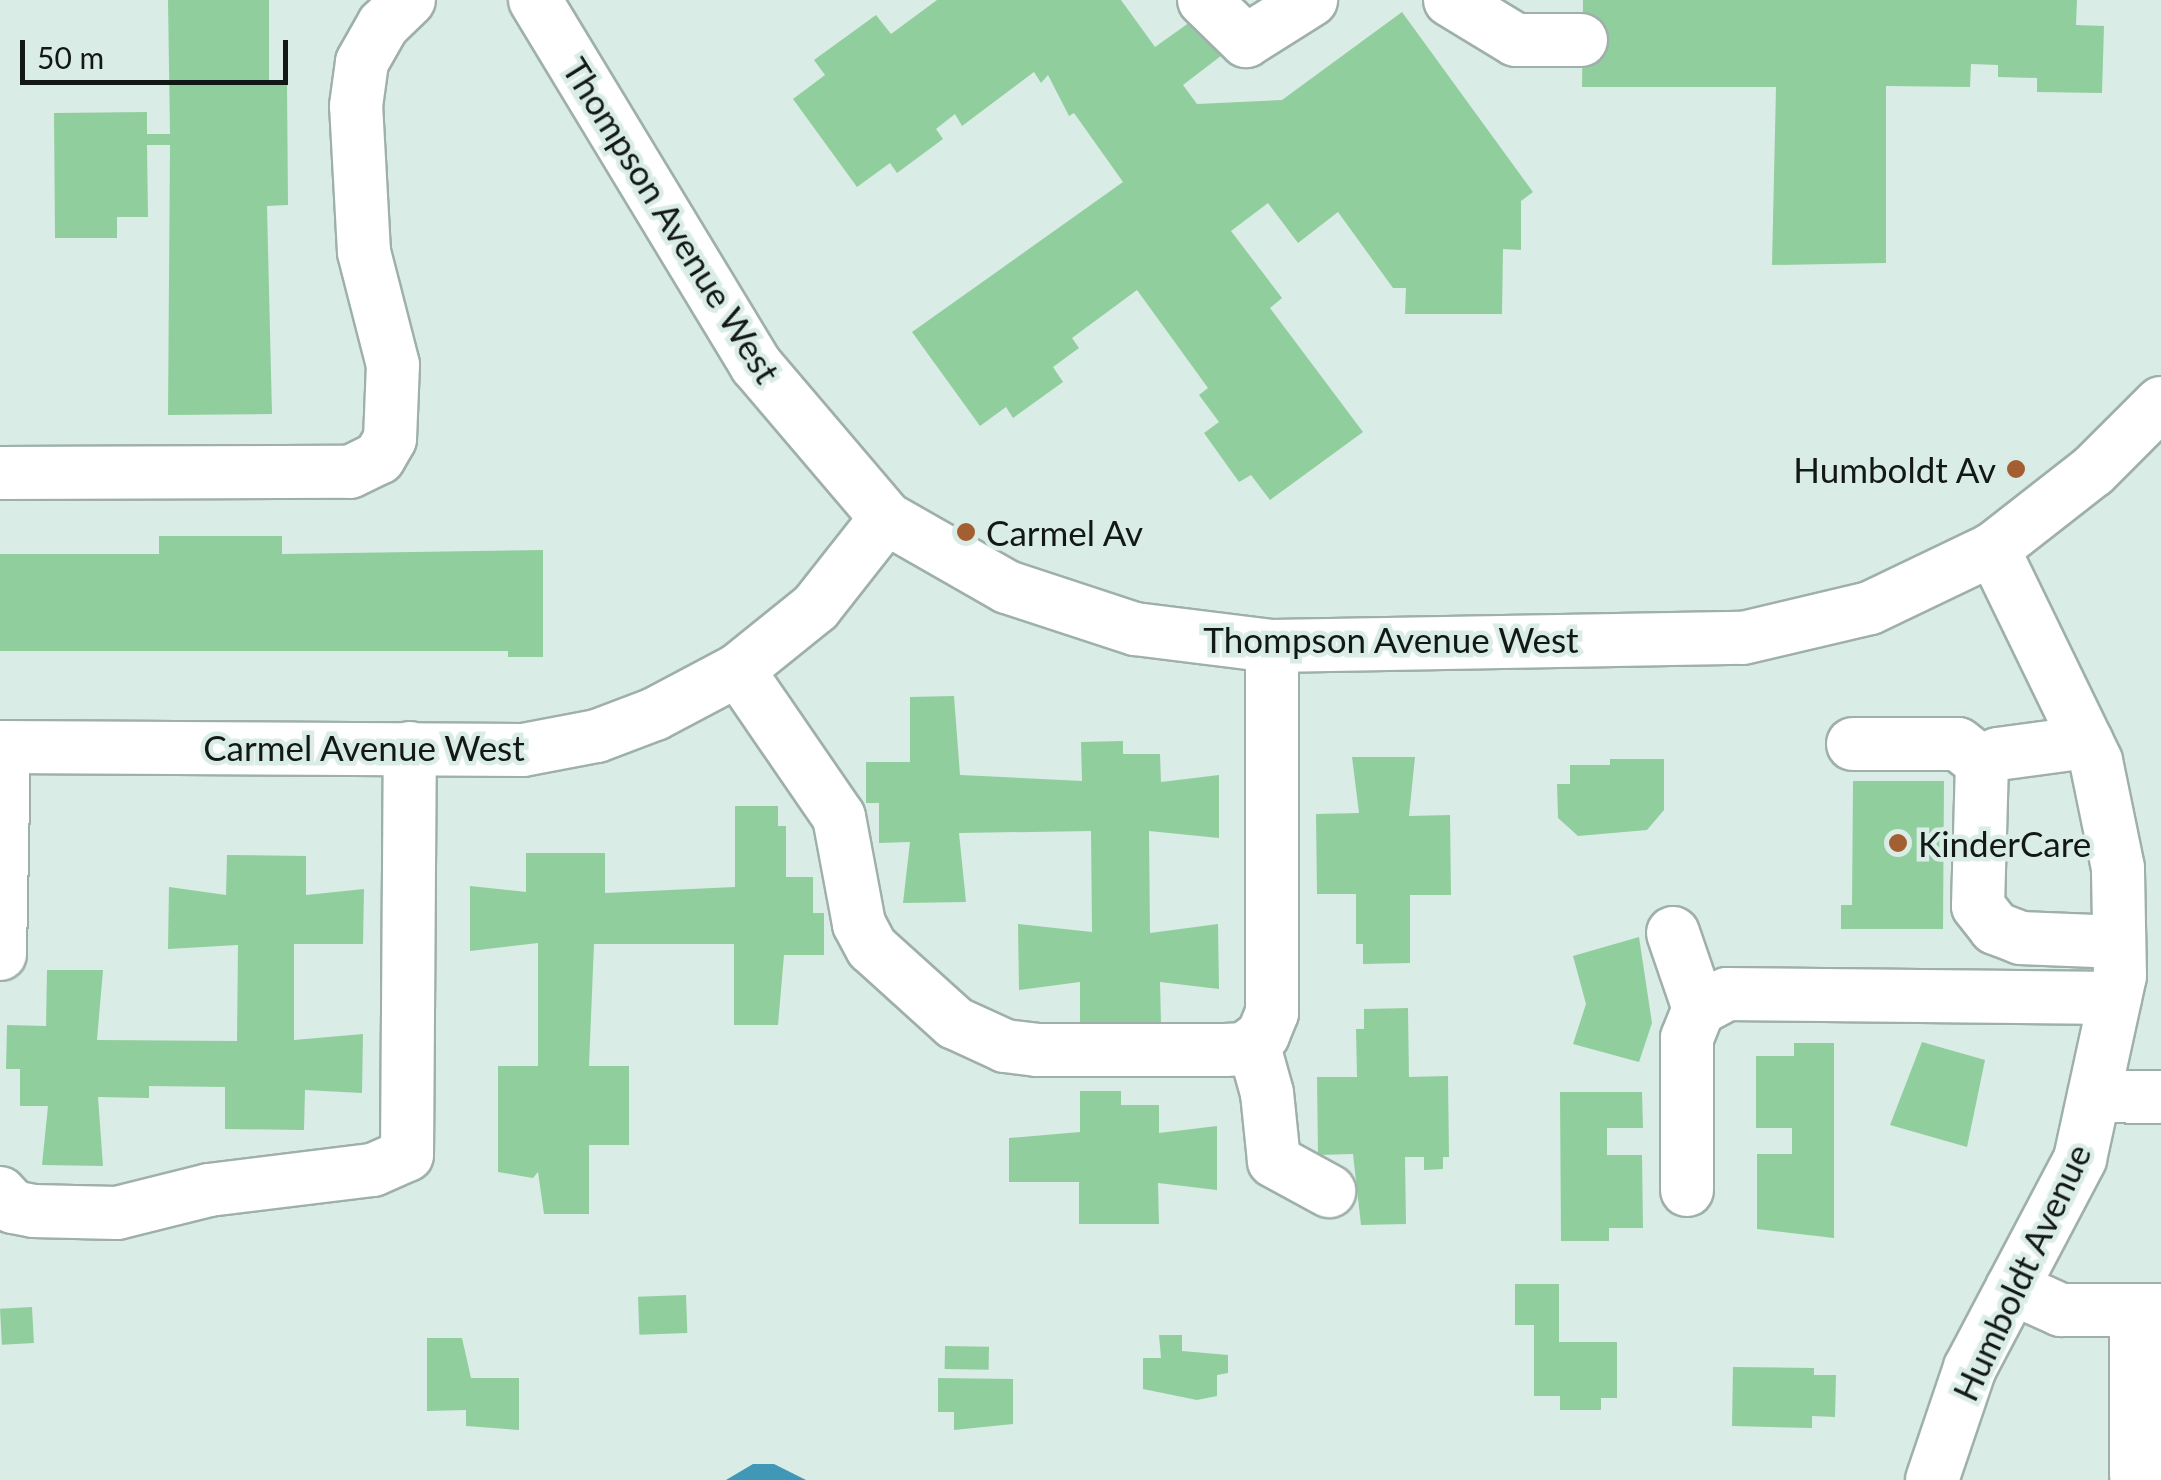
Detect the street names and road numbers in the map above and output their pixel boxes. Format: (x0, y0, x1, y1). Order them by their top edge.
street label: Thompson Avenue West (554, 49, 790, 391)
street label: Thompson Avenue West (1203, 618, 1579, 660)
street label: Carmel Avenue West (202, 726, 526, 768)
street label: Humboldt Avenue (1943, 1137, 2099, 1407)

